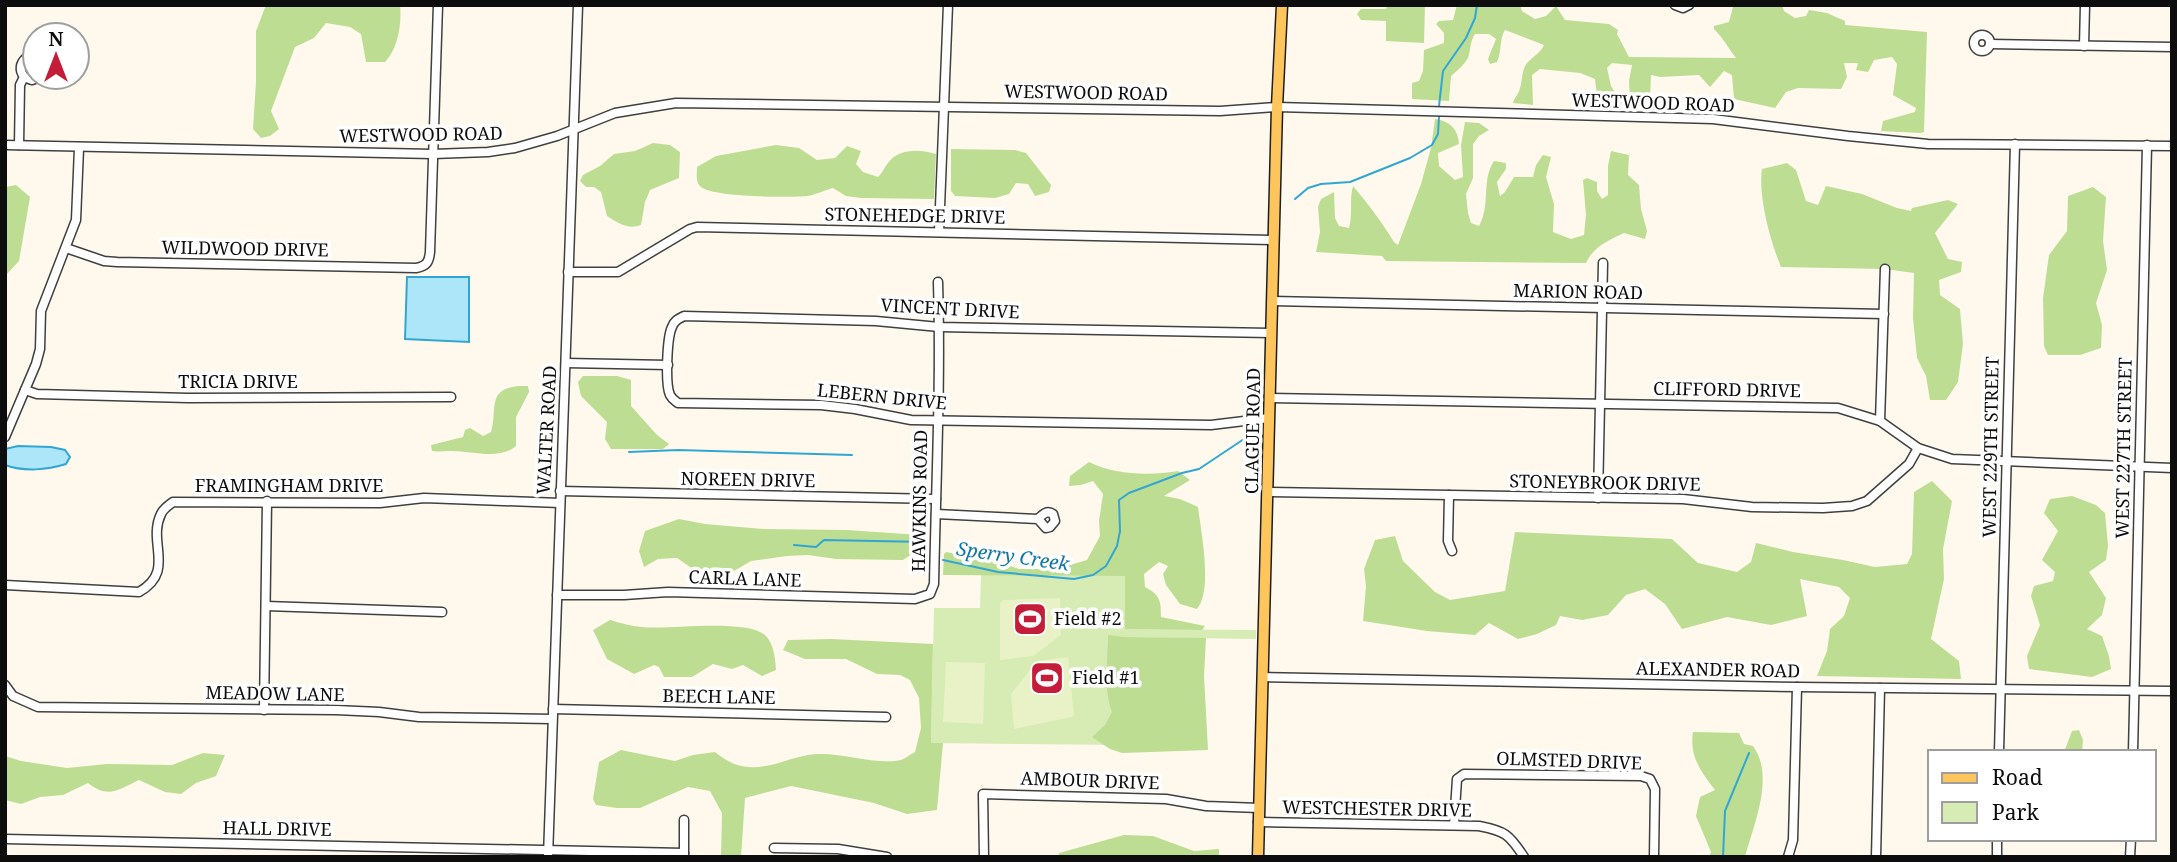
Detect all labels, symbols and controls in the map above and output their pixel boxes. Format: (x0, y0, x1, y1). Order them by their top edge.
north arrow (21, 21, 91, 91)
text: N (49, 26, 64, 52)
street label: WESTWOOD ROAD (1004, 79, 1168, 105)
street label: WESTWOOD ROAD (1571, 87, 1735, 117)
street label: WESTWOOD ROAD (339, 121, 503, 147)
street label: STONEHEDGE DRIVE (825, 201, 1006, 229)
street label: WILDWOOD DRIVE (161, 235, 329, 261)
street label: MARION ROAD (1513, 278, 1643, 304)
street label: VINCENT DRIVE (880, 292, 1020, 324)
street label: WEST 229TH STREET (1976, 356, 2004, 538)
street label: WEST 227TH STREET (2109, 357, 2137, 539)
street label: WALTER ROAD (531, 365, 561, 495)
street label: CLAGUE ROAD (1239, 368, 1265, 494)
street label: TRICIA DRIVE (178, 369, 298, 393)
street label: CLIFFORD DRIVE (1653, 376, 1801, 402)
street label: LEBERN DRIVE (816, 377, 948, 415)
street label: HAWKINS ROAD (906, 430, 932, 572)
street label: NOREEN DRIVE (681, 466, 816, 492)
street label: STONEYBROOK DRIVE (1509, 468, 1701, 496)
street label: FRAMINGHAM DRIVE (195, 473, 383, 497)
water label: Sperry Creek (955, 535, 1072, 577)
street label: CARLA LANE (688, 564, 802, 592)
sports icon: Field #2 (1011, 600, 1049, 638)
place label: Field #2 (1054, 606, 1121, 630)
street label: ALEXANDER ROAD (1636, 656, 1800, 682)
sports icon: Field #1 (1028, 659, 1066, 697)
place label: Field #1 (1072, 665, 1139, 689)
street label: MEADOW LANE (205, 680, 345, 706)
street label: BEECH LANE (662, 683, 776, 709)
street label: OLMSTED DRIVE (1496, 745, 1642, 775)
legend (1928, 750, 2156, 841)
text: Road (1992, 763, 2043, 791)
street label: AMBOUR DRIVE (1020, 766, 1160, 794)
street label: WESTCHESTER DRIVE (1282, 794, 1472, 822)
text: Park (1992, 798, 2039, 826)
street label: HALL DRIVE (222, 815, 332, 841)

